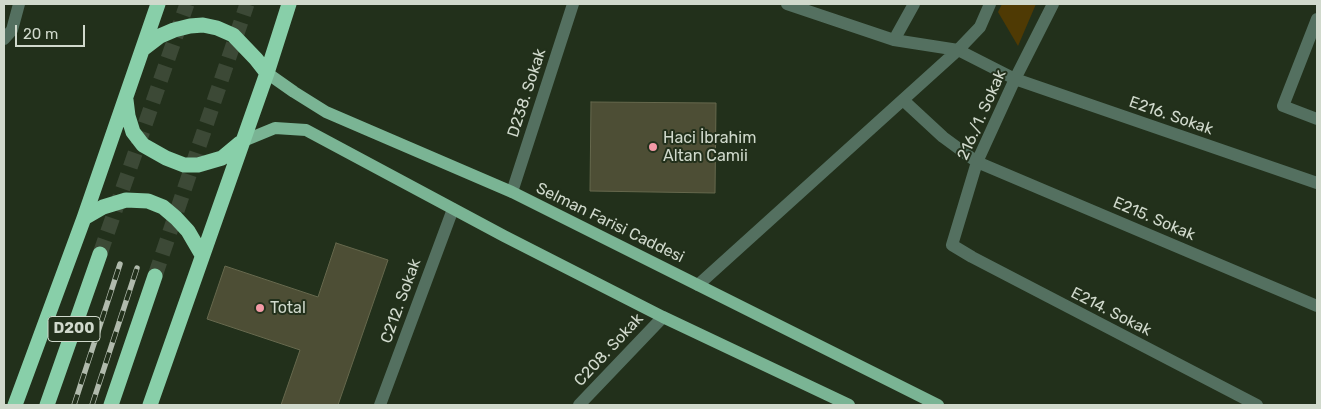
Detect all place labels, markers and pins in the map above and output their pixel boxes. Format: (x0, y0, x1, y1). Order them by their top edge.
place label: Haci İbrahim Altan Camii (663, 128, 756, 166)
marker: Haci İbrahim Altan Camii (647, 141, 659, 153)
place label: Total (270, 298, 306, 318)
marker: Total (254, 302, 266, 314)

